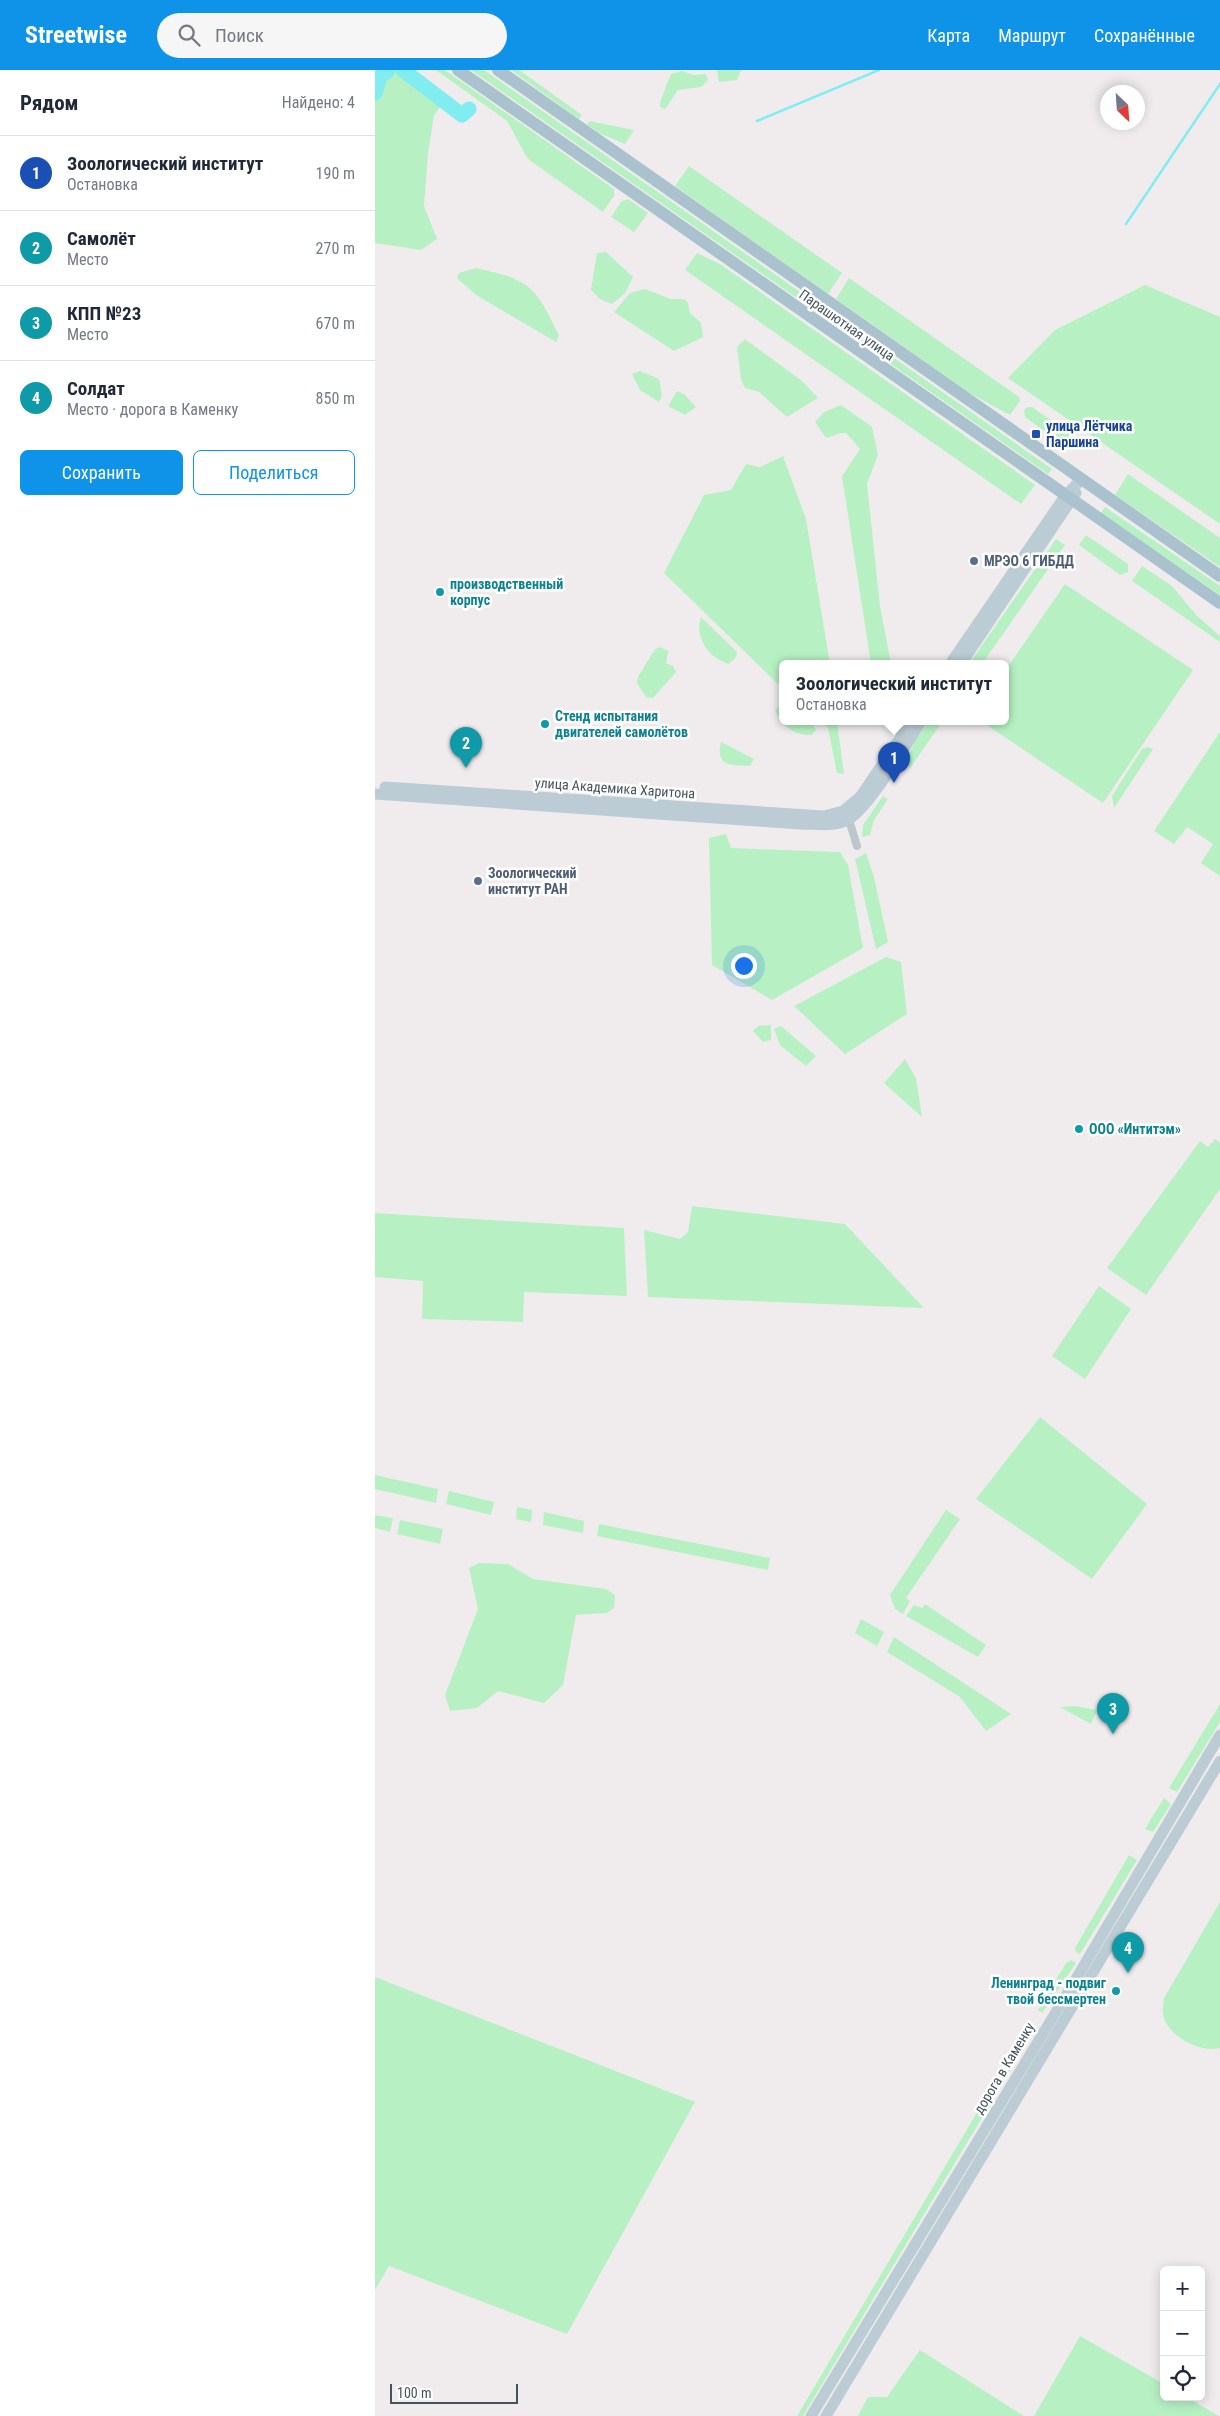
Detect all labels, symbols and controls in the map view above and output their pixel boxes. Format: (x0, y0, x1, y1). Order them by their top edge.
search box (157, 13, 507, 58)
text: Streetwise (25, 21, 127, 49)
icon: search (175, 21, 203, 49)
text: Поиск (215, 24, 264, 47)
text: Карта (927, 25, 970, 46)
text: Маршрут (998, 25, 1066, 46)
text: Сохранённые (1094, 25, 1195, 46)
north arrow (1100, 85, 1145, 130)
text: Рядом (20, 91, 79, 115)
text: Найдено: 4 (282, 93, 355, 112)
text: Зоологический институт (67, 152, 263, 175)
text: 1 (32, 164, 40, 183)
text: 190 m (316, 164, 355, 183)
text: Остановка (67, 175, 138, 194)
text: Самолёт (67, 227, 136, 250)
text: 2 (32, 239, 40, 258)
text: 270 m (316, 239, 355, 258)
text: Место (67, 250, 108, 269)
street label: Парашютная улица (796, 286, 898, 364)
text: КПП №23 (67, 302, 141, 325)
text: 3 (32, 314, 40, 333)
text: 670 m (316, 314, 355, 333)
text: Место (67, 325, 108, 344)
text: Солдат (67, 377, 125, 400)
text: 4 (32, 389, 40, 408)
text: 850 m (316, 389, 355, 408)
text: Место · дорога в Каменку (67, 400, 238, 419)
place label: улица Лётчика Паршина (1046, 418, 1133, 450)
marker: улица Лётчика Паршина (1030, 428, 1042, 440)
button: Сохранить (20, 450, 183, 495)
button: Поделиться (193, 450, 355, 495)
place label: МРЭО 6 ГИБДД (984, 553, 1074, 569)
marker: МРЭО 6 ГИБДД (968, 555, 980, 567)
place label: производственный корпус (450, 576, 563, 608)
marker: производственный корпус (434, 586, 446, 598)
popup (779, 660, 1009, 725)
text: Зоологический институт (796, 672, 992, 695)
text: Остановка (796, 695, 867, 714)
place label: Стенд испытания двигателей самолётов (555, 708, 688, 740)
marker: Стенд испытания двигателей самолётов (539, 718, 551, 730)
pin: 2 (450, 727, 482, 768)
pin: 1 (878, 742, 910, 783)
street label: улица Академика Харитона (534, 774, 696, 802)
place label: Зоологический институт РАН (488, 865, 577, 897)
marker: Зоологический институт РАН (472, 875, 484, 887)
your location (731, 953, 757, 979)
place label: ООО «Интитэм» (1089, 1121, 1181, 1137)
marker: ООО «Интитэм» (1073, 1123, 1085, 1135)
pin: 3 (1097, 1693, 1129, 1734)
pin: 4 (1112, 1932, 1144, 1973)
place label: Ленинград - подвиг твой бессмертен (991, 1975, 1107, 2007)
marker: Ленинград - подвиг твой бессмертен (1110, 1985, 1122, 1997)
street label: дорога в Каменку (970, 2019, 1038, 2117)
map controls (1160, 2266, 1205, 2401)
button: + (1160, 2266, 1205, 2311)
button: − (1160, 2311, 1205, 2356)
button: locate (1160, 2356, 1205, 2401)
scale bar (390, 2381, 517, 2404)
text: 100 m (397, 2385, 432, 2401)

